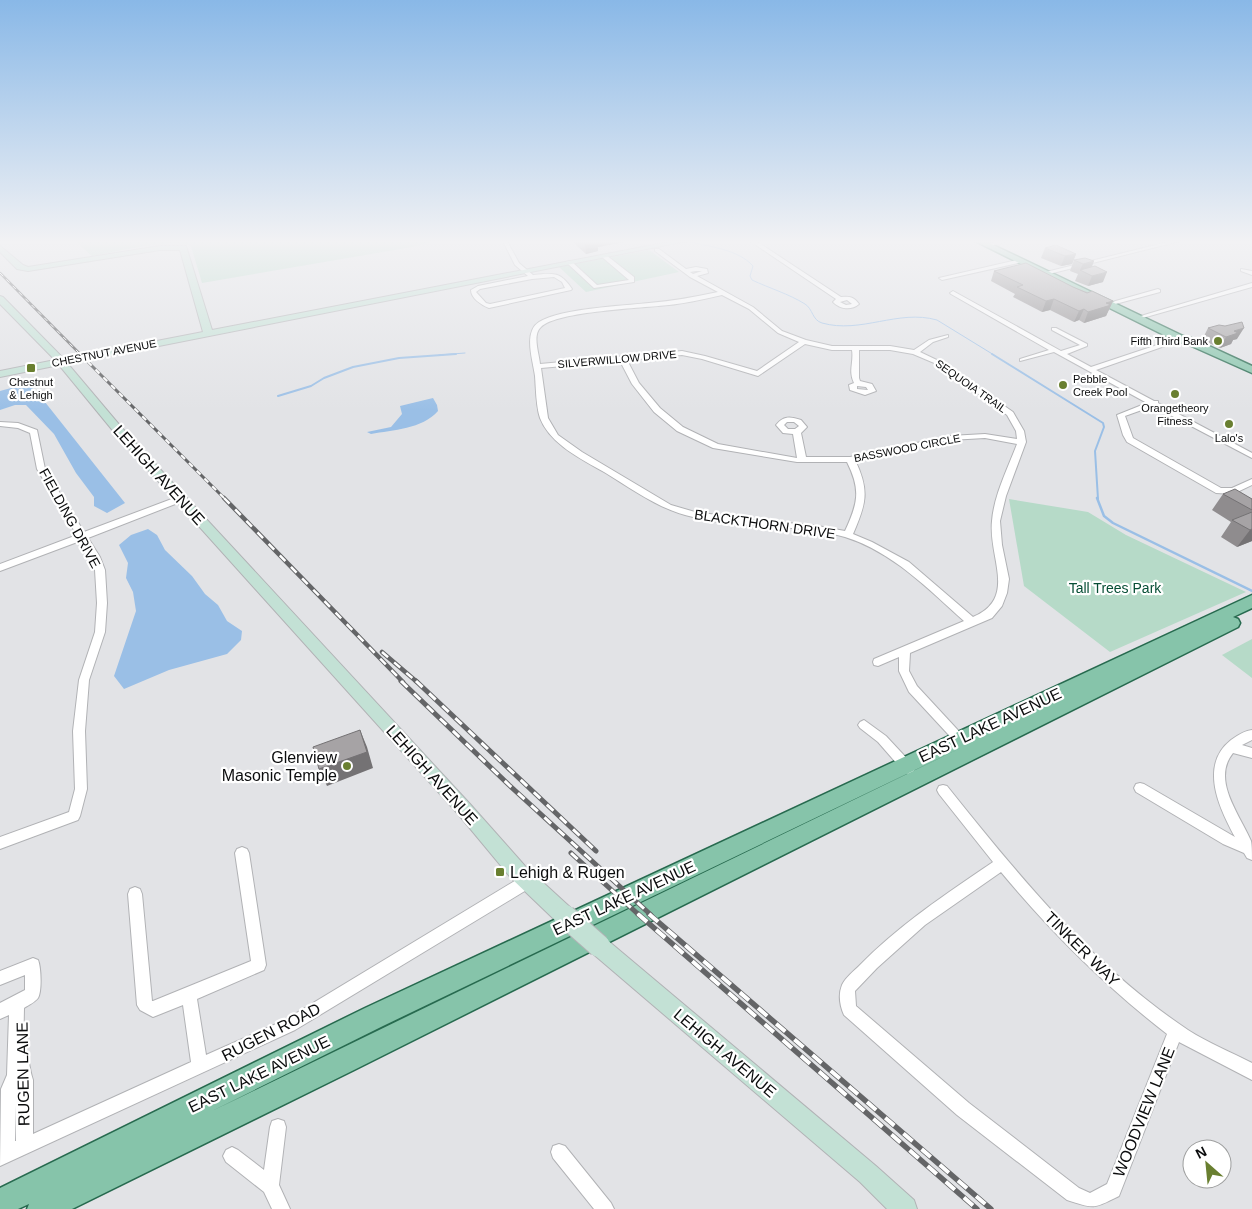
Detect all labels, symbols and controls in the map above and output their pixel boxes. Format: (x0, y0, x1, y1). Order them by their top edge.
place label: Fifth Third Bank (1131, 335, 1208, 347)
marker: Fifth Third Bank (1212, 335, 1224, 347)
street label: CHESTNUT AVENUE (51, 337, 157, 369)
street label: SILVERWILLOW DRIVE (557, 348, 677, 370)
street label: SEQUOIA TRAIL (933, 357, 1009, 415)
marker: Chestnut & Lehigh (25, 362, 37, 374)
place label: Pebble Creek Pool (1073, 373, 1127, 398)
place label: Chestnut & Lehigh (9, 376, 53, 401)
marker: Pebble Creek Pool (1057, 379, 1069, 391)
marker: Orangetheory Fitness (1169, 388, 1181, 400)
place label: Orangetheory Fitness (1141, 402, 1209, 427)
marker: Lalo's (1223, 418, 1235, 430)
street label: LEHIGH AVENUE (110, 422, 208, 528)
street label: BASSWOOD CIRCLE (853, 432, 961, 464)
place label: Lalo's (1215, 432, 1244, 444)
street label: FIELDING DRIVE (36, 465, 104, 571)
street label: BLACKTHORN DRIVE (693, 506, 837, 542)
park label: Tall Trees Park (1069, 580, 1162, 596)
street label: EAST LAKE AVENUE (916, 685, 1064, 765)
street label: LEHIGH AVENUE (383, 722, 481, 828)
place label: Glenview Masonic Temple (222, 749, 337, 784)
marker: Glenview Masonic Temple (341, 760, 353, 772)
street label: EAST LAKE AVENUE (550, 858, 698, 938)
place label: Lehigh & Rugen (510, 864, 625, 881)
marker: Lehigh & Rugen (494, 866, 506, 878)
street label: TINKER WAY (1041, 908, 1123, 990)
street label: RUGEN ROAD (219, 1000, 323, 1064)
street label: LEHIGH AVENUE (671, 1005, 779, 1101)
street label: RUGEN LANE (14, 1022, 32, 1126)
street label: EAST LAKE AVENUE (186, 1032, 332, 1116)
street label: WOODVIEW LANE (1110, 1045, 1178, 1179)
north arrow (1182, 1139, 1232, 1189)
text: N (1193, 1143, 1209, 1162)

